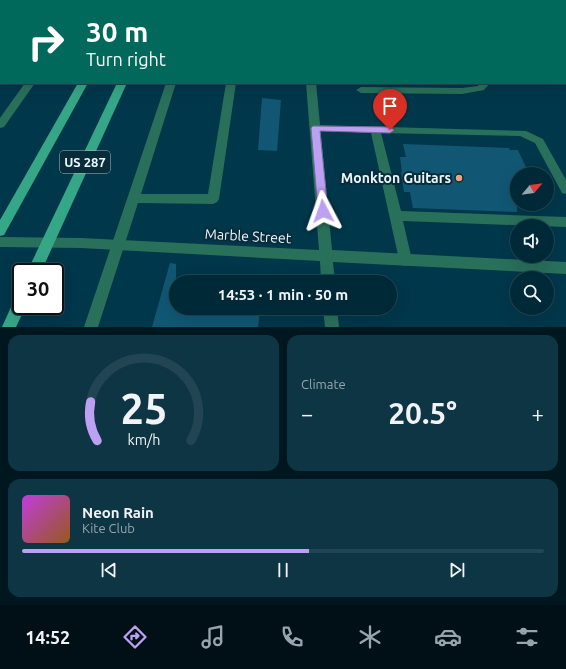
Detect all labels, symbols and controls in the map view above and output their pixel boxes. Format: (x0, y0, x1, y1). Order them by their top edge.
icon: right (20, 16, 72, 68)
text: 30 m (86, 16, 148, 47)
text: Turn right (86, 49, 166, 69)
pin (373, 89, 407, 130)
icon: arrive (379, 95, 401, 117)
road number: US 287 (60, 151, 110, 173)
north arrow (510, 167, 554, 211)
map controls (510, 167, 554, 315)
place label: Monkton Guitars (341, 170, 451, 186)
marker: Monkton Guitars (454, 173, 464, 183)
position arrow (302, 190, 344, 232)
button: sound (510, 219, 554, 263)
street label: Marble Street (204, 226, 292, 246)
speed limit sign: 30 (12, 263, 64, 315)
button: search (510, 271, 554, 315)
text: 14:53 · 1 min · 50 m (218, 286, 348, 303)
text: Climate (301, 377, 346, 391)
text: 25 (120, 385, 167, 432)
text: 20.5° (388, 396, 457, 430)
text: − (301, 401, 313, 426)
text: + (532, 401, 544, 426)
text: km/h (127, 432, 160, 448)
text: Neon Rain (82, 504, 154, 521)
text: Kite Club (82, 521, 135, 535)
icon: previous (98, 559, 120, 581)
icon: pause (272, 559, 294, 581)
icon: next (446, 559, 468, 581)
icon: directions (121, 623, 149, 651)
icon: music (199, 623, 227, 651)
icon: phone (278, 623, 306, 651)
icon: climate (356, 623, 384, 651)
icon: car (434, 623, 462, 651)
icon: filters (513, 623, 541, 651)
text: 14:52 (25, 627, 70, 647)

